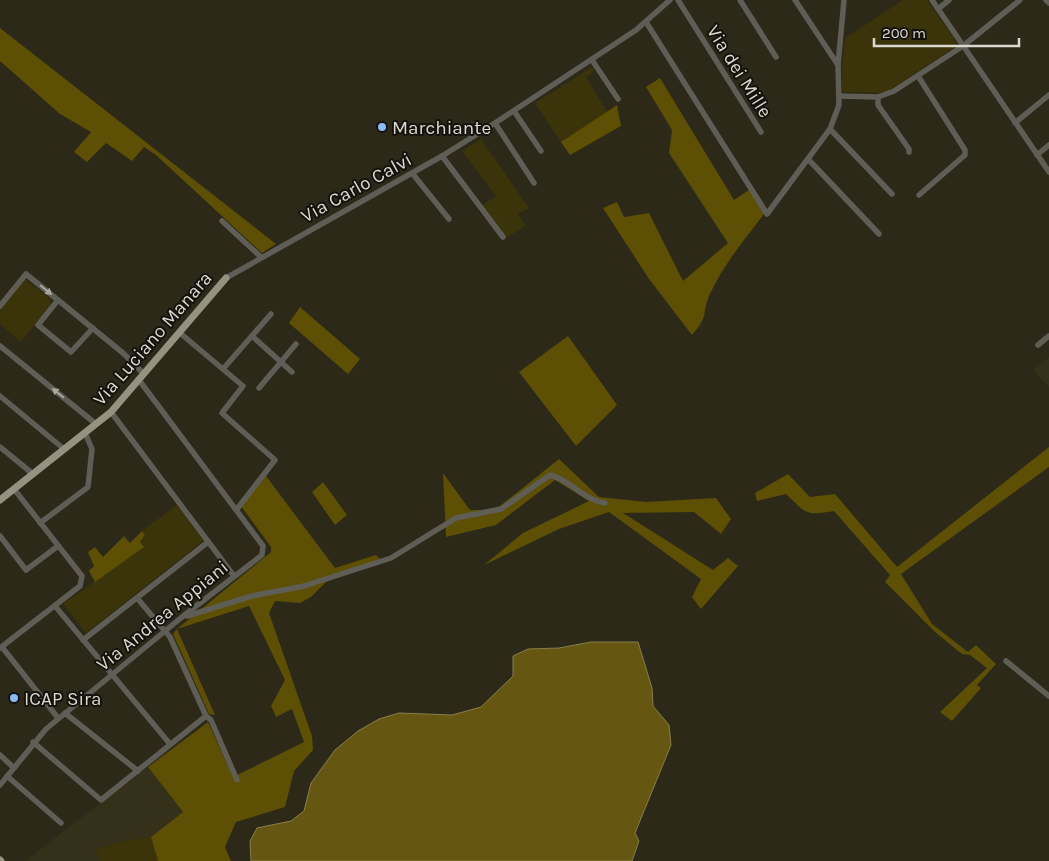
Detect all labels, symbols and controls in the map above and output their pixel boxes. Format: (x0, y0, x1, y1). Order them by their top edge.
scale bar (874, 15, 1019, 47)
street label: Via dei Mille (702, 21, 776, 122)
text: 200 m (882, 24, 926, 42)
place label: Marchiante (392, 117, 491, 139)
marker: Marchiante (376, 121, 388, 133)
street label: Via Carlo Calvi (297, 148, 416, 227)
street label: Via Luciano Manara (89, 267, 217, 410)
one-way arrow (39, 284, 52, 295)
one-way arrow (52, 388, 65, 399)
street label: Via Andrea Appiani (92, 556, 233, 676)
place label: ICAP Sira (24, 688, 101, 710)
marker: ICAP Sira (8, 692, 20, 704)

